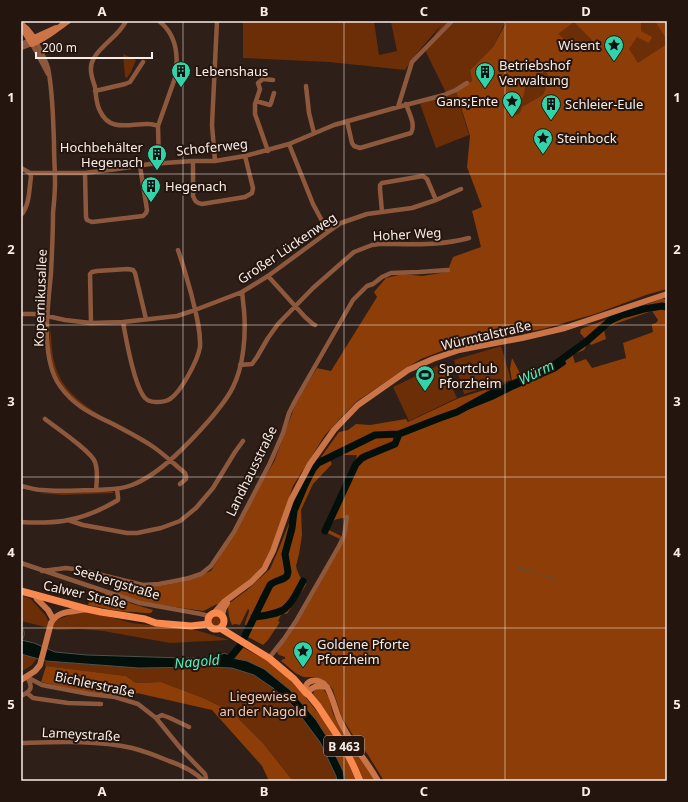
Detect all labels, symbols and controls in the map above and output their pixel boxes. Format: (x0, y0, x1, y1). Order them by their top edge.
text: A (98, 2, 107, 20)
text: B (260, 2, 268, 20)
text: C (420, 2, 428, 20)
text: D (581, 2, 591, 20)
scale bar (36, 34, 152, 60)
place icon: Wisent (603, 34, 625, 62)
place label: Wisent (558, 36, 600, 54)
text: 200 m (42, 39, 77, 56)
place label: Betriebshof Verwaltung (499, 56, 572, 89)
building icon: Lebenshaus (170, 60, 192, 88)
building icon: Betriebshof Verwaltung (474, 61, 496, 89)
place label: Lebenshaus (195, 62, 268, 80)
text: 1 (7, 88, 15, 106)
text: 1 (673, 88, 681, 106)
place icon: Gans;Ente (501, 90, 523, 118)
place label: Gans;Ente (436, 92, 498, 110)
building icon: Schleier-Eule (540, 93, 562, 121)
place label: Schleier-Eule (565, 95, 643, 113)
place icon: Steinbock (532, 127, 554, 155)
place label: Steinbock (557, 129, 617, 147)
street label: Schoferweg (175, 134, 249, 160)
place label: Hochbehälter Hegenach (60, 138, 144, 171)
building icon: Hochbehälter Hegenach (146, 143, 168, 171)
building icon: Hegenach (140, 175, 162, 203)
place label: Hegenach (165, 177, 227, 195)
street label: Großer Lückenweg (234, 208, 340, 288)
street label: Hoher Weg (372, 223, 442, 245)
text: 2 (7, 240, 15, 258)
text: 2 (673, 240, 681, 258)
street label: Kopernikusallee (29, 249, 51, 347)
street label: Würmtalstraße (439, 316, 533, 354)
water label: Würm (515, 355, 557, 389)
place label: Sportclub Pforzheim (439, 359, 502, 392)
sports icon: Sportclub Pforzheim (414, 364, 436, 392)
text: 3 (7, 392, 15, 410)
text: 3 (673, 392, 681, 410)
street label: Landhausstraße (221, 423, 281, 519)
text: 4 (7, 543, 15, 561)
text: 4 (673, 543, 681, 561)
street label: Seebergstraße (72, 560, 162, 604)
street label: Calwer Straße (42, 576, 128, 612)
place label: Goldene Pforte Pforzheim (317, 635, 409, 668)
place icon: Goldene Pforte Pforzheim (292, 640, 314, 668)
water label: Nagold (173, 649, 221, 672)
street label: Bichlerstraße (54, 667, 136, 701)
park label: Liegewiese an der Nagold (219, 687, 307, 720)
text: 5 (7, 695, 15, 713)
text: 5 (673, 695, 681, 713)
street label: Lameystraße (41, 723, 121, 745)
road number: B 463 (324, 736, 364, 756)
text: A (98, 782, 107, 800)
text: B (260, 782, 268, 800)
text: C (420, 782, 428, 800)
text: D (581, 782, 591, 800)

